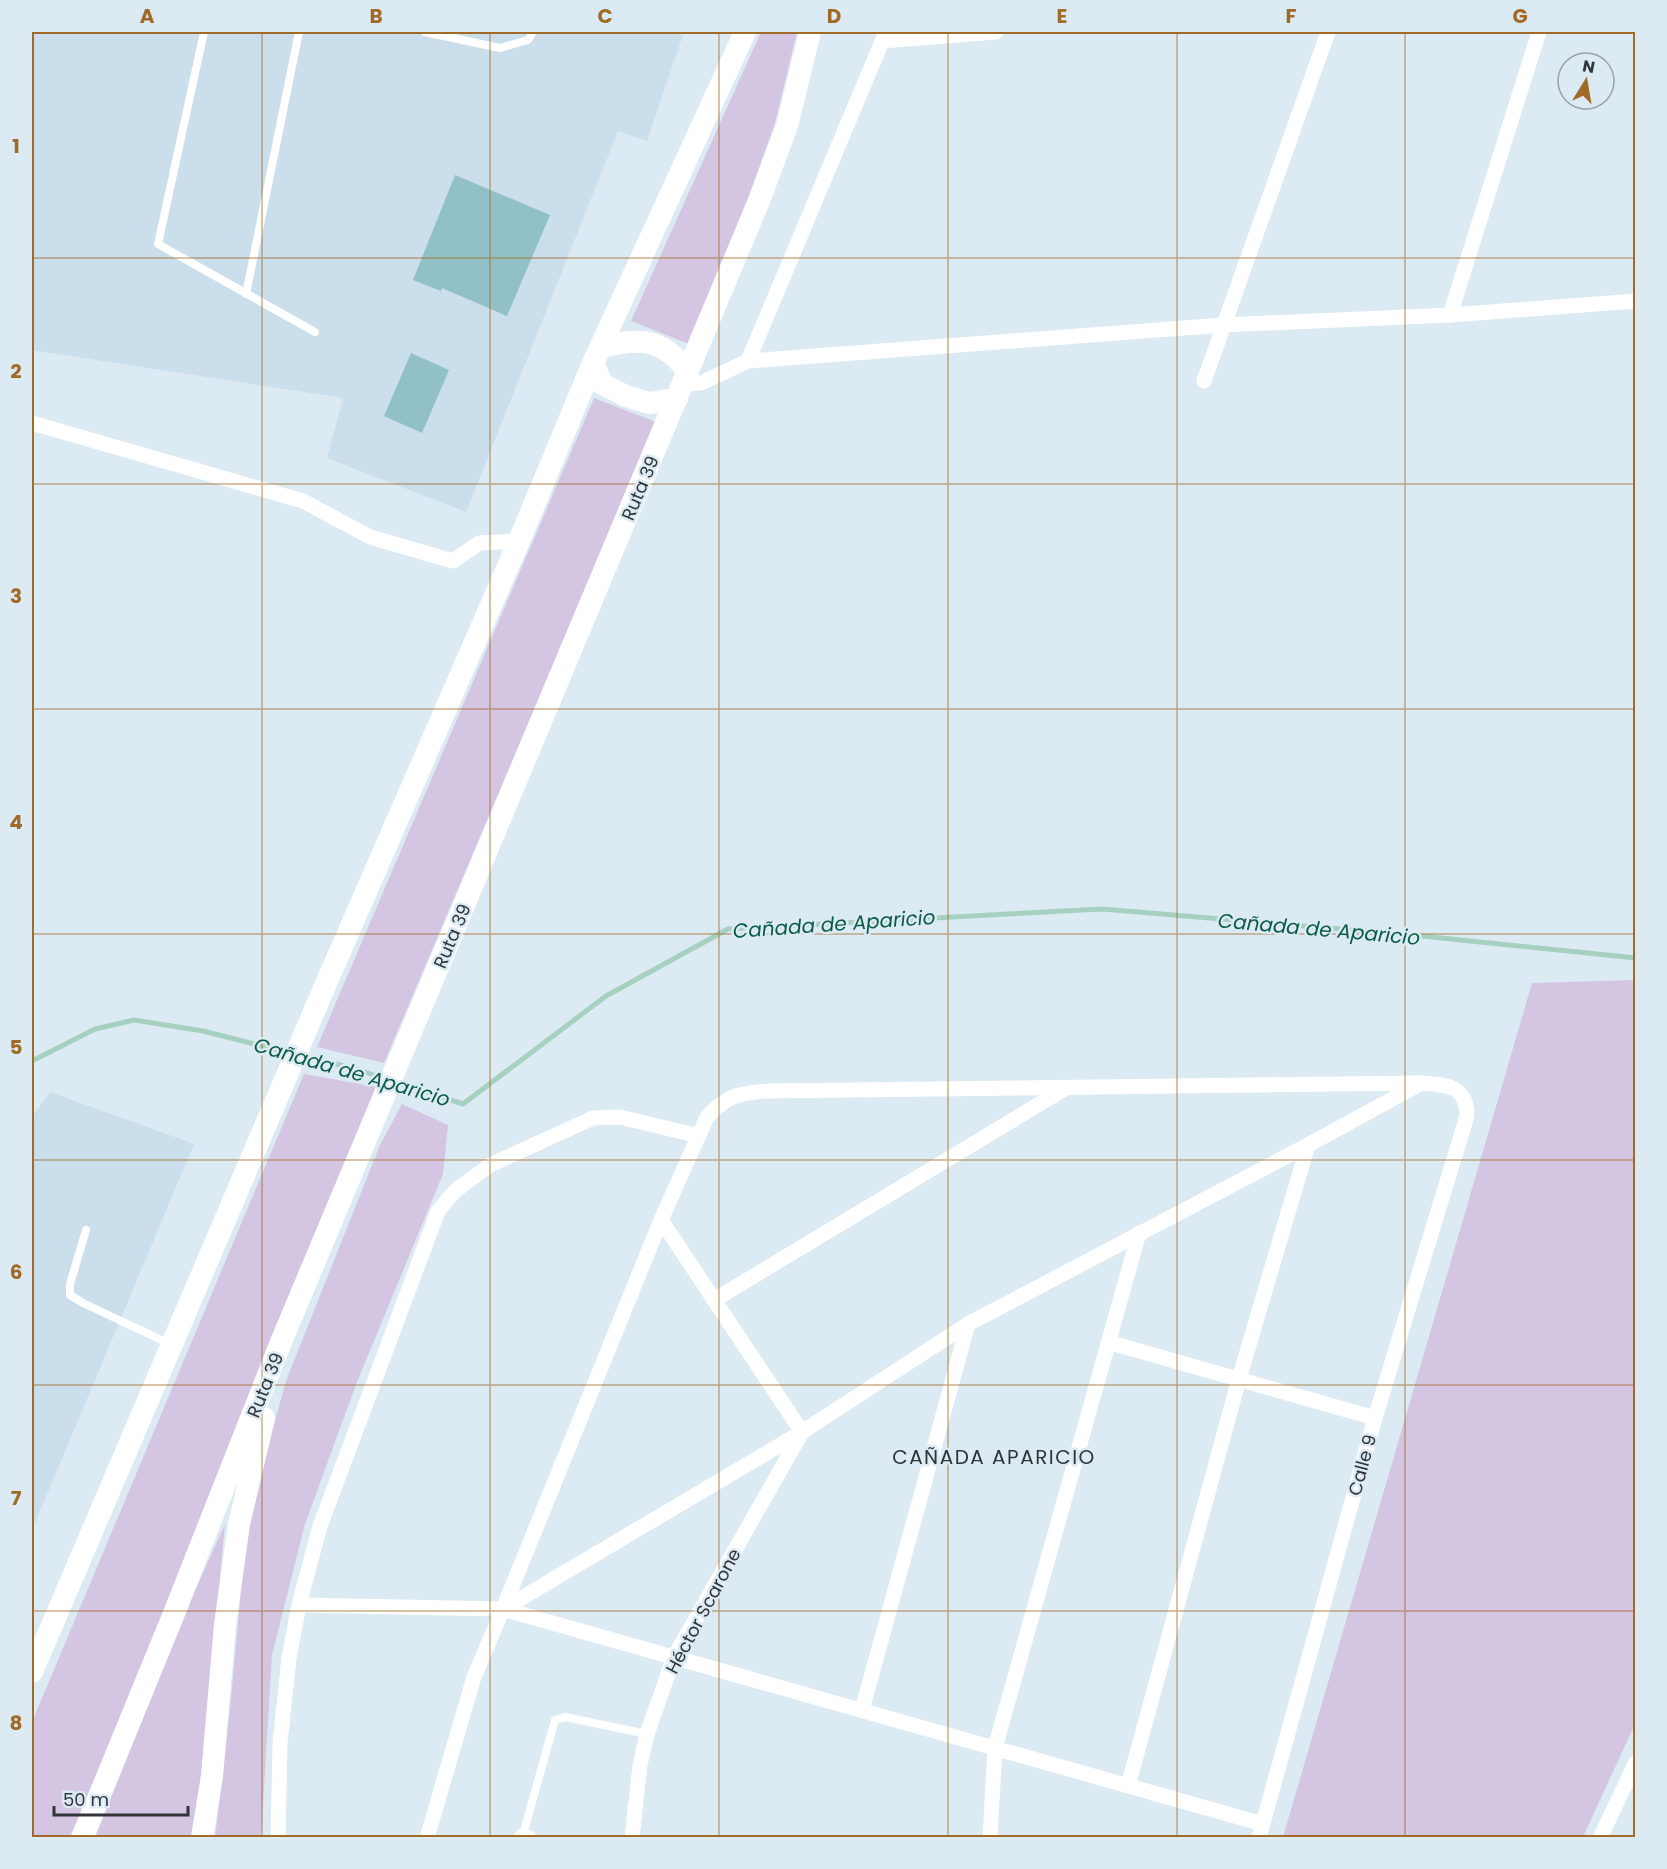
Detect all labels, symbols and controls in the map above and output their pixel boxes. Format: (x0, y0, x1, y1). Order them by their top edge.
text: A (140, 2, 155, 30)
text: B (369, 2, 383, 30)
text: C (597, 2, 613, 30)
text: D (827, 2, 841, 30)
text: E (1057, 2, 1067, 30)
text: F (1286, 2, 1297, 30)
text: G (1512, 2, 1528, 30)
north arrow (1556, 51, 1616, 111)
text: N (1581, 54, 1597, 79)
text: 1 (12, 132, 20, 160)
text: 2 (10, 357, 22, 385)
street label: Ruta 39 (615, 452, 665, 524)
text: 3 (10, 582, 22, 610)
text: 4 (9, 808, 23, 836)
street label: Ruta 39 (427, 900, 477, 972)
water label: Cañada de Aparicio (732, 903, 936, 945)
water label: Cañada de Aparicio (1217, 906, 1421, 952)
water label: Cañada de Aparicio (251, 1031, 453, 1113)
text: 5 (10, 1033, 23, 1061)
text: 6 (10, 1258, 22, 1286)
street label: Ruta 39 (241, 1349, 289, 1421)
street label: Calle 9 (1342, 1432, 1382, 1498)
district label: CAÑADA APARICIO (892, 1443, 1096, 1471)
text: 7 (11, 1484, 22, 1512)
street label: Héctor Scarone (659, 1544, 747, 1678)
text: 8 (10, 1709, 22, 1737)
scale bar (54, 1779, 188, 1817)
text: 50 m (63, 1787, 109, 1812)

